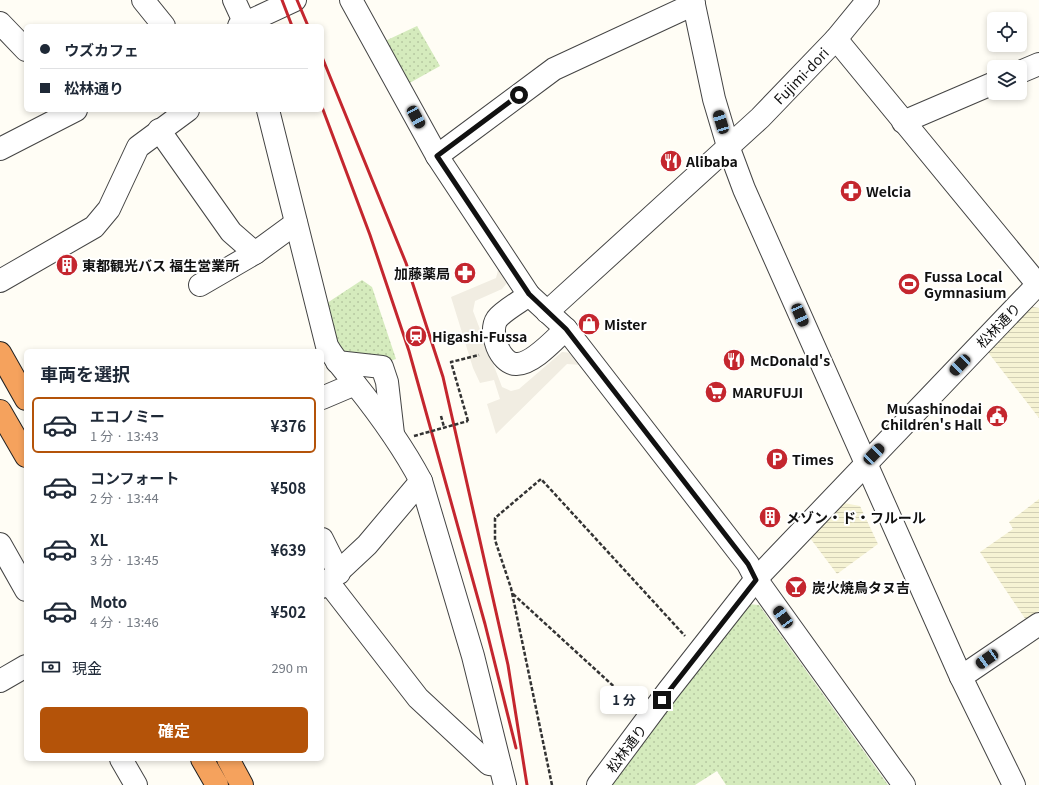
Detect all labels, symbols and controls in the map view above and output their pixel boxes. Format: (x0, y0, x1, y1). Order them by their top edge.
map controls (987, 12, 1027, 100)
button: locate (987, 12, 1027, 52)
text: ウズカフェ (64, 39, 139, 60)
street label: Fujimi-dori (769, 43, 833, 108)
button: layers (987, 60, 1027, 100)
text: 松林通り (64, 77, 124, 98)
route start (510, 86, 528, 104)
car (405, 104, 427, 130)
car (712, 109, 730, 135)
restaurant icon: Alibaba (658, 148, 684, 174)
place label: Alibaba (685, 151, 738, 171)
pharmacy icon: Welcia (838, 178, 864, 204)
place label: Welcia (866, 181, 911, 201)
building icon: 東都観光バス 福生営業所 (54, 252, 80, 278)
place label: 東都観光バス 福生営業所 (82, 255, 239, 275)
pharmacy icon: 加藤薬局 (452, 260, 478, 286)
place label: 加藤薬局 (394, 263, 450, 283)
place label: Fussa Local Gymnasium (924, 266, 1006, 302)
sports icon: Fussa Local Gymnasium (896, 271, 922, 297)
street label: 松林通り (971, 298, 1025, 352)
car (790, 302, 810, 328)
shop icon: Mister (576, 311, 602, 337)
place label: Mister (604, 314, 647, 334)
station icon: Higashi-Fussa (403, 323, 429, 349)
place label: Higashi-Fussa (432, 326, 527, 346)
restaurant icon: McDonald's (721, 347, 747, 373)
place label: McDonald's (750, 350, 830, 370)
car (947, 352, 973, 378)
text: 車両を選択 (40, 360, 130, 386)
supermarket icon: MARUFUJI (703, 379, 729, 405)
place label: MARUFUJI (732, 382, 803, 402)
place label: Musashinodai Children's Hall (881, 398, 983, 434)
public building icon: Musashinodai Children's Hall (984, 403, 1010, 429)
text: エコノミー (90, 405, 165, 426)
icon: car (42, 407, 78, 443)
text: ¥376 (271, 415, 306, 436)
text: 1 分 · 13:43 (90, 426, 159, 445)
car (861, 441, 887, 467)
parking icon: Times (764, 446, 790, 472)
place label: Times (792, 449, 834, 469)
text: コンフォート (90, 467, 180, 488)
icon: car (42, 469, 78, 505)
text: ¥508 (271, 477, 306, 498)
text: 2 分 · 13:44 (90, 488, 159, 507)
building icon: メゾン・ド・フルール (757, 504, 783, 530)
place label: メゾン・ド・フルール (786, 507, 926, 527)
text: XL (90, 529, 108, 550)
icon: car (42, 531, 78, 567)
text: ¥639 (271, 539, 306, 560)
text: 3 分 · 13:45 (90, 550, 159, 569)
bar icon: 炭火焼鳥タヌ吉 (783, 574, 809, 600)
place label: 炭火焼鳥タヌ吉 (812, 577, 910, 597)
text: Moto (90, 591, 127, 612)
icon: car (42, 593, 78, 629)
text: ¥502 (271, 601, 306, 622)
car (771, 604, 795, 630)
text: 4 分 · 13:46 (90, 612, 159, 631)
car (974, 647, 1000, 671)
icon: cash (40, 656, 62, 678)
text: 現金 (72, 657, 102, 678)
text: 290 m (271, 658, 308, 677)
callout: 1 分 (600, 686, 648, 714)
text: 1 分 (612, 690, 636, 709)
route end (653, 691, 671, 709)
button: 確定 (40, 707, 308, 753)
street label: 松林通り (601, 720, 651, 776)

